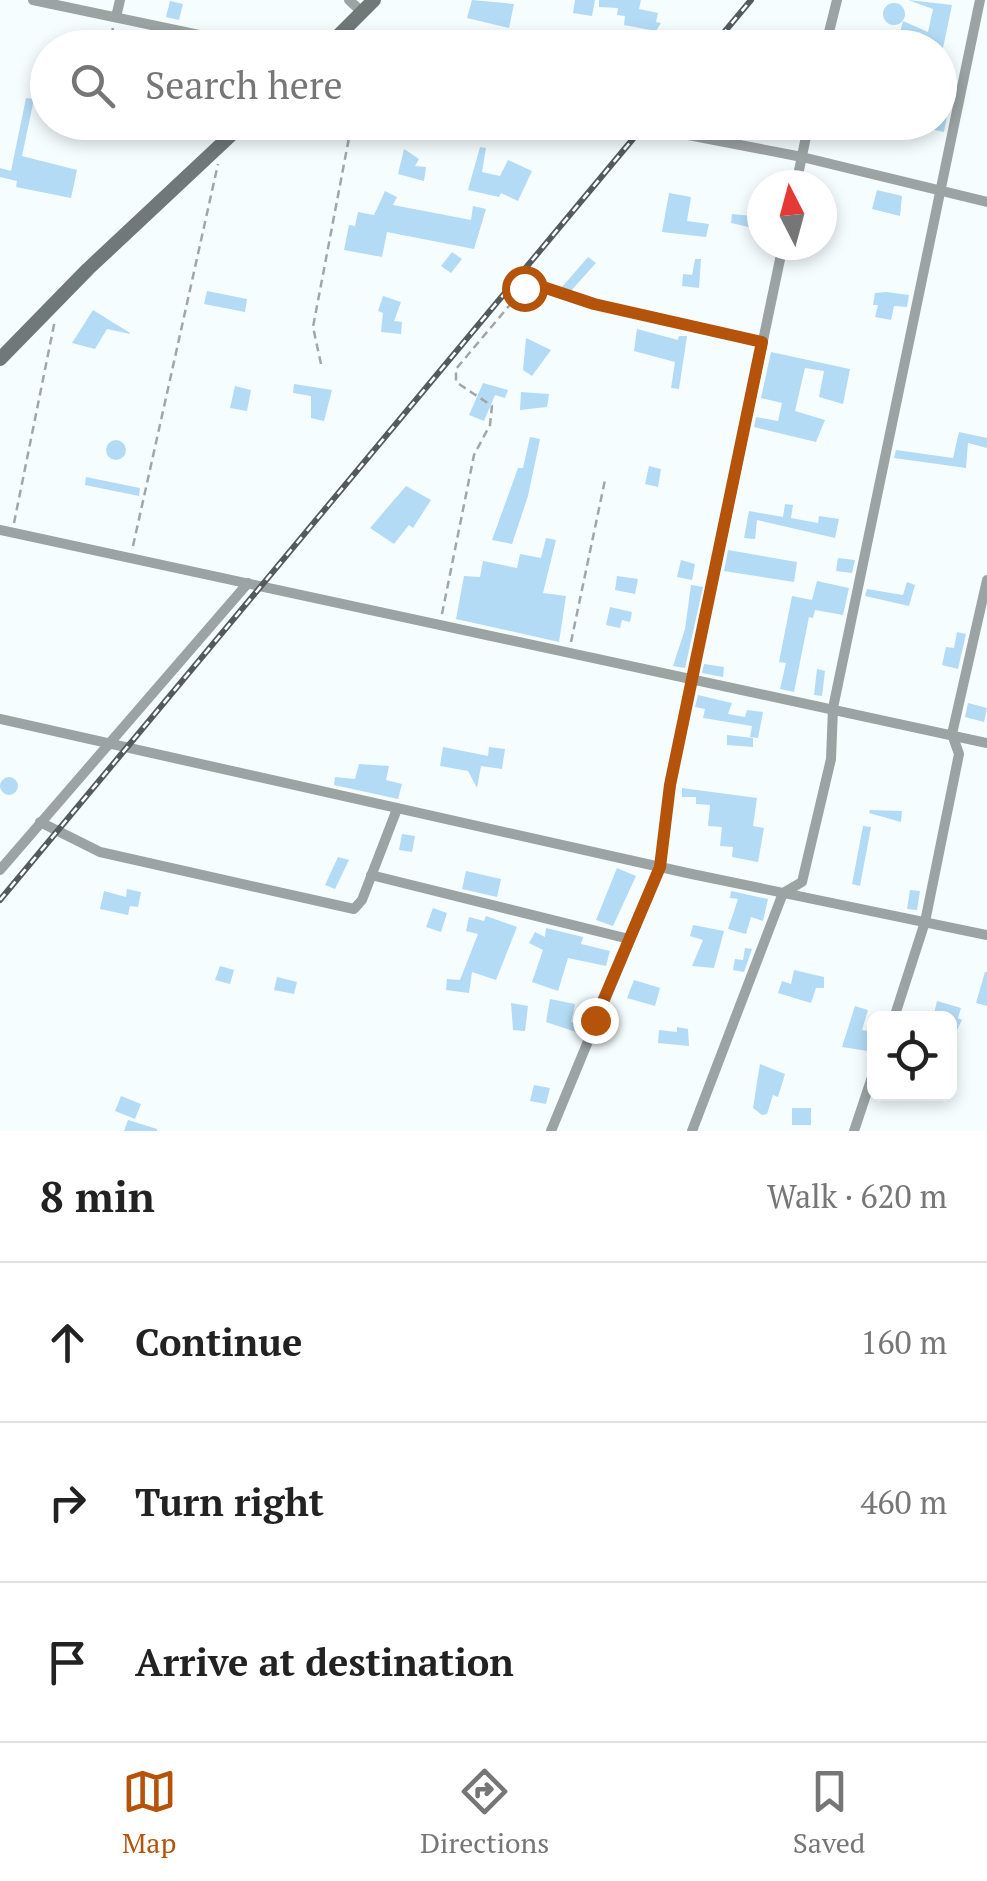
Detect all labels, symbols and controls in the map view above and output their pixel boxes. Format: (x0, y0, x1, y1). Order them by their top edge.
search box (30, 30, 957, 140)
icon: search (65, 58, 120, 113)
text: Search here (145, 60, 343, 110)
north arrow (747, 170, 837, 260)
route start (502, 266, 548, 312)
route end (573, 998, 619, 1044)
map controls (867, 1011, 957, 1101)
button: locate (867, 1011, 957, 1101)
text: 8 min (40, 1168, 155, 1224)
text: Walk · 620 m (767, 1175, 947, 1217)
icon: ahead (40, 1315, 95, 1370)
text: Continue (135, 1317, 302, 1367)
text: 160 m (860, 1321, 947, 1363)
icon: right (40, 1475, 95, 1530)
text: Turn right (135, 1477, 324, 1527)
text: 460 m (860, 1481, 947, 1523)
icon: arrive (40, 1635, 95, 1690)
text: Arrive at destination (135, 1637, 514, 1687)
tab: Map (122, 1764, 177, 1861)
tab: Directions (420, 1764, 549, 1861)
tab: Saved (793, 1764, 865, 1861)

